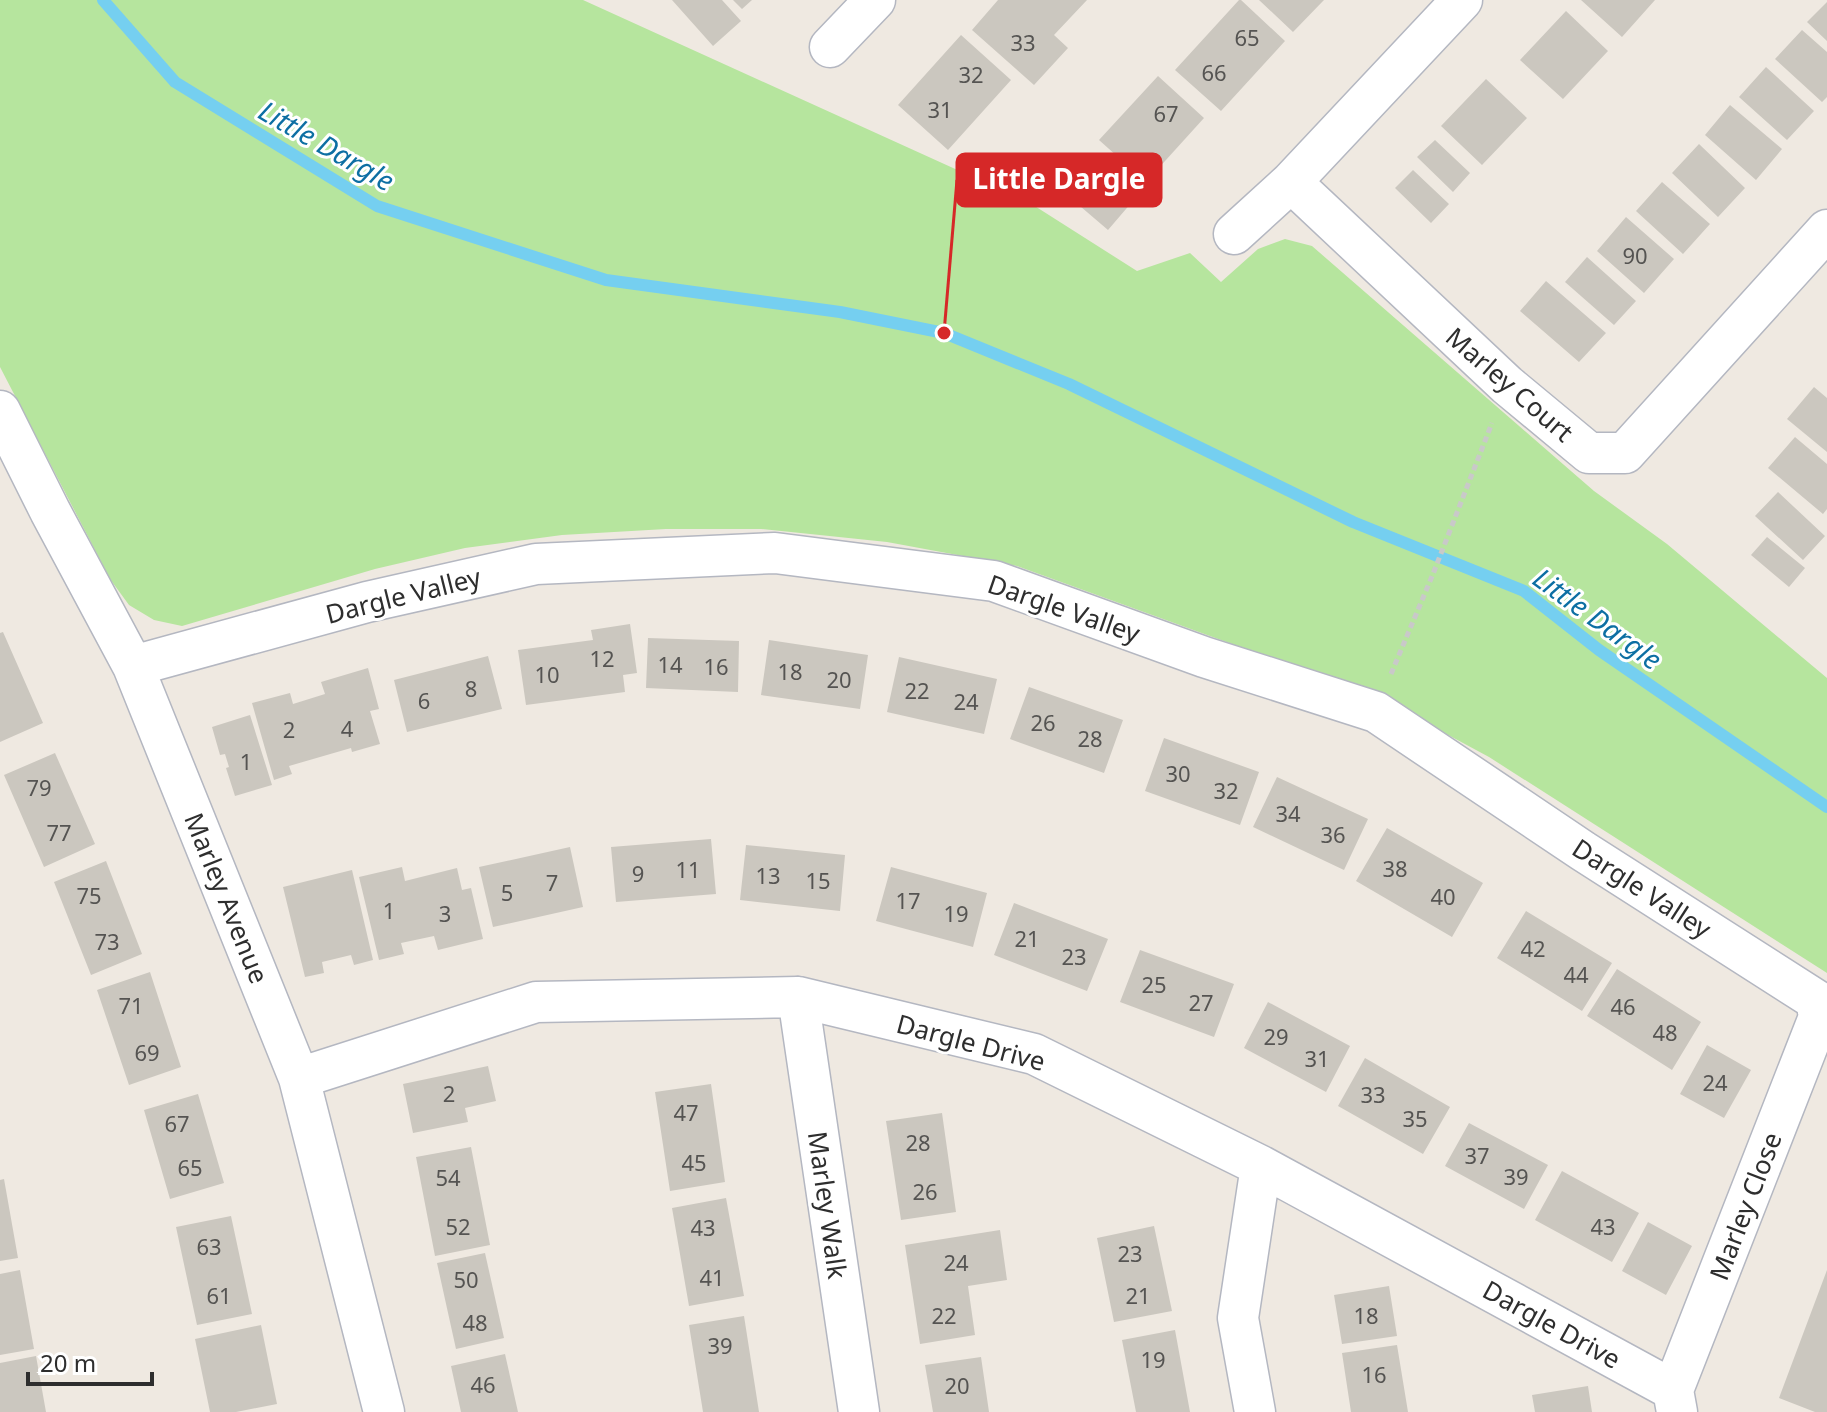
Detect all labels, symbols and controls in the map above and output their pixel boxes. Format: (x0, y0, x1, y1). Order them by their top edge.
house number: 65 (1234, 22, 1260, 52)
house number: 33 (1010, 27, 1036, 57)
house number: 66 (1201, 57, 1227, 87)
house number: 32 (958, 59, 984, 89)
water label: Little Dargle (252, 91, 402, 199)
house number: 31 (927, 94, 953, 124)
house number: 67 (1153, 98, 1179, 128)
callout: Little Dargle (957, 154, 1161, 206)
text: Little Dargle (973, 159, 1145, 197)
house number: 90 (1622, 240, 1648, 270)
street label: Marley Court (1439, 319, 1581, 449)
street label: Dargle Valley (322, 558, 485, 632)
water label: Little Dargle (1526, 558, 1670, 678)
street label: Dargle Valley (983, 565, 1146, 651)
house number: 12 (589, 643, 615, 673)
house number: 14 (657, 649, 683, 679)
house number: 16 (703, 651, 729, 681)
house number: 18 (777, 656, 803, 686)
house number: 10 (534, 659, 560, 689)
house number: 20 (826, 664, 852, 694)
house number: 8 (465, 673, 477, 703)
house number: 22 (904, 675, 930, 705)
house number: 6 (418, 685, 430, 715)
house number: 24 (953, 686, 979, 716)
house number: 26 (1030, 707, 1056, 737)
house number: 4 (341, 713, 354, 743)
house number: 2 (283, 714, 295, 744)
house number: 28 (1077, 723, 1103, 753)
house number: 1 (240, 746, 252, 776)
house number: 30 (1165, 758, 1191, 788)
house number: 79 (26, 772, 52, 802)
house number: 32 (1213, 775, 1239, 805)
house number: 34 (1275, 798, 1301, 828)
street label: Marley Avenue (176, 807, 278, 989)
house number: 77 (46, 817, 72, 847)
house number: 36 (1320, 819, 1346, 849)
street label: Dargle Valley (1566, 830, 1719, 947)
house number: 38 (1382, 853, 1408, 883)
house number: 11 (675, 854, 701, 884)
house number: 9 (632, 858, 644, 888)
house number: 13 (755, 860, 781, 890)
house number: 15 (805, 865, 831, 895)
house number: 7 (546, 867, 558, 897)
house number: 5 (501, 877, 513, 907)
house number: 75 (76, 880, 102, 910)
house number: 40 (1430, 881, 1456, 911)
house number: 17 (895, 885, 921, 915)
house number: 1 (383, 895, 395, 925)
house number: 3 (439, 898, 451, 928)
house number: 19 (943, 898, 969, 928)
house number: 21 (1014, 923, 1040, 953)
house number: 73 (94, 926, 120, 956)
house number: 42 (1520, 933, 1546, 963)
house number: 23 (1061, 941, 1087, 971)
house number: 44 (1563, 959, 1589, 989)
house number: 25 (1141, 969, 1167, 999)
house number: 27 (1188, 987, 1214, 1017)
house number: 71 (118, 990, 144, 1020)
house number: 46 (1610, 991, 1636, 1021)
street label: Dargle Drive (893, 1005, 1049, 1079)
house number: 48 (1652, 1017, 1678, 1047)
house number: 29 (1263, 1021, 1289, 1051)
house number: 69 (134, 1037, 160, 1067)
house number: 31 (1304, 1043, 1330, 1073)
house number: 24 (1702, 1067, 1728, 1097)
house number: 2 (443, 1078, 455, 1108)
house number: 33 (1360, 1079, 1386, 1109)
house number: 47 (673, 1097, 699, 1127)
house number: 35 (1402, 1103, 1428, 1133)
house number: 67 (164, 1108, 190, 1138)
house number: 28 (905, 1127, 931, 1157)
street label: Marley Close (1700, 1127, 1790, 1285)
street label: Marley Walk (800, 1129, 856, 1281)
house number: 37 (1464, 1140, 1490, 1170)
house number: 45 (681, 1147, 707, 1177)
house number: 65 (177, 1152, 203, 1182)
house number: 39 (1503, 1161, 1529, 1191)
house number: 54 (435, 1162, 461, 1192)
house number: 26 (912, 1176, 938, 1206)
house number: 52 (445, 1211, 471, 1241)
house number: 43 (1590, 1211, 1616, 1241)
house number: 43 (690, 1212, 716, 1242)
house number: 63 (196, 1231, 222, 1261)
house number: 23 (1117, 1238, 1143, 1268)
house number: 24 (943, 1247, 969, 1277)
house number: 41 (699, 1262, 725, 1292)
house number: 50 (453, 1264, 479, 1294)
street label: Dargle Drive (1477, 1271, 1627, 1377)
house number: 61 (206, 1280, 232, 1310)
house number: 21 (1125, 1280, 1151, 1310)
house number: 22 (931, 1300, 957, 1330)
house number: 18 (1353, 1300, 1379, 1330)
house number: 48 (462, 1307, 488, 1337)
house number: 39 (707, 1330, 733, 1360)
scale bar (28, 1336, 152, 1386)
house number: 19 (1140, 1344, 1166, 1374)
text: 20 m (40, 1346, 96, 1379)
house number: 16 (1361, 1359, 1387, 1389)
house number: 46 (470, 1369, 496, 1399)
house number: 20 (944, 1370, 970, 1400)

